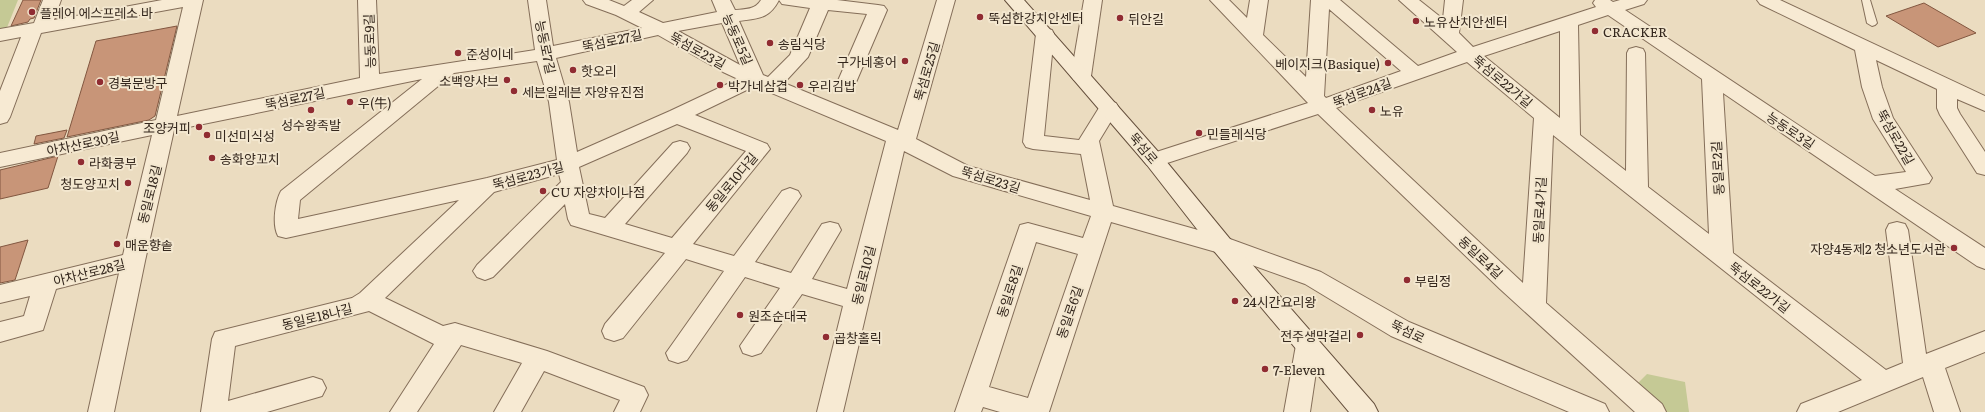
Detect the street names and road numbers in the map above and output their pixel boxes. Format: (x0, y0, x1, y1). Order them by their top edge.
street label: 능동로5길 (718, 10, 758, 68)
street label: 능동로9길 (359, 13, 379, 69)
street label: 능동로7길 (531, 18, 561, 76)
street label: 뚝섬로27길 (580, 24, 644, 56)
street label: 뚝섬로23길 (667, 27, 729, 73)
street label: 뚝섬로25길 (908, 39, 944, 103)
street label: 뚝섬로22가길 (1469, 50, 1537, 112)
street label: 뚝섬로24길 (1330, 73, 1394, 111)
street label: 뚝섬로27길 (263, 82, 327, 114)
street label: 뚝섬로22길 (1873, 106, 1919, 168)
street label: 능동로3길 (1763, 107, 1819, 153)
street label: 아차산로30길 (45, 126, 121, 160)
street label: 뚝섬로 (1125, 128, 1163, 168)
street label: 동일로2길 (1706, 140, 1728, 196)
street label: 동일로10다길 (700, 148, 762, 216)
street label: 뚝섬로23가길 (490, 156, 566, 194)
street label: 뚝섬로23길 (959, 161, 1023, 197)
street label: 동일로18길 (132, 162, 166, 226)
street label: 동일로4가길 (1528, 176, 1550, 244)
street label: 동일로4길 (1454, 231, 1508, 283)
street label: 동일로10길 (846, 243, 880, 307)
street label: 아차산로28길 (51, 254, 127, 290)
street label: 뚝섬로22가길 (1725, 257, 1795, 317)
street label: 동일로8길 (991, 262, 1027, 320)
street label: 동일로6길 (1051, 283, 1087, 341)
street label: 동일로18나길 (280, 298, 354, 334)
street label: 뚝섬로 (1388, 315, 1428, 347)

